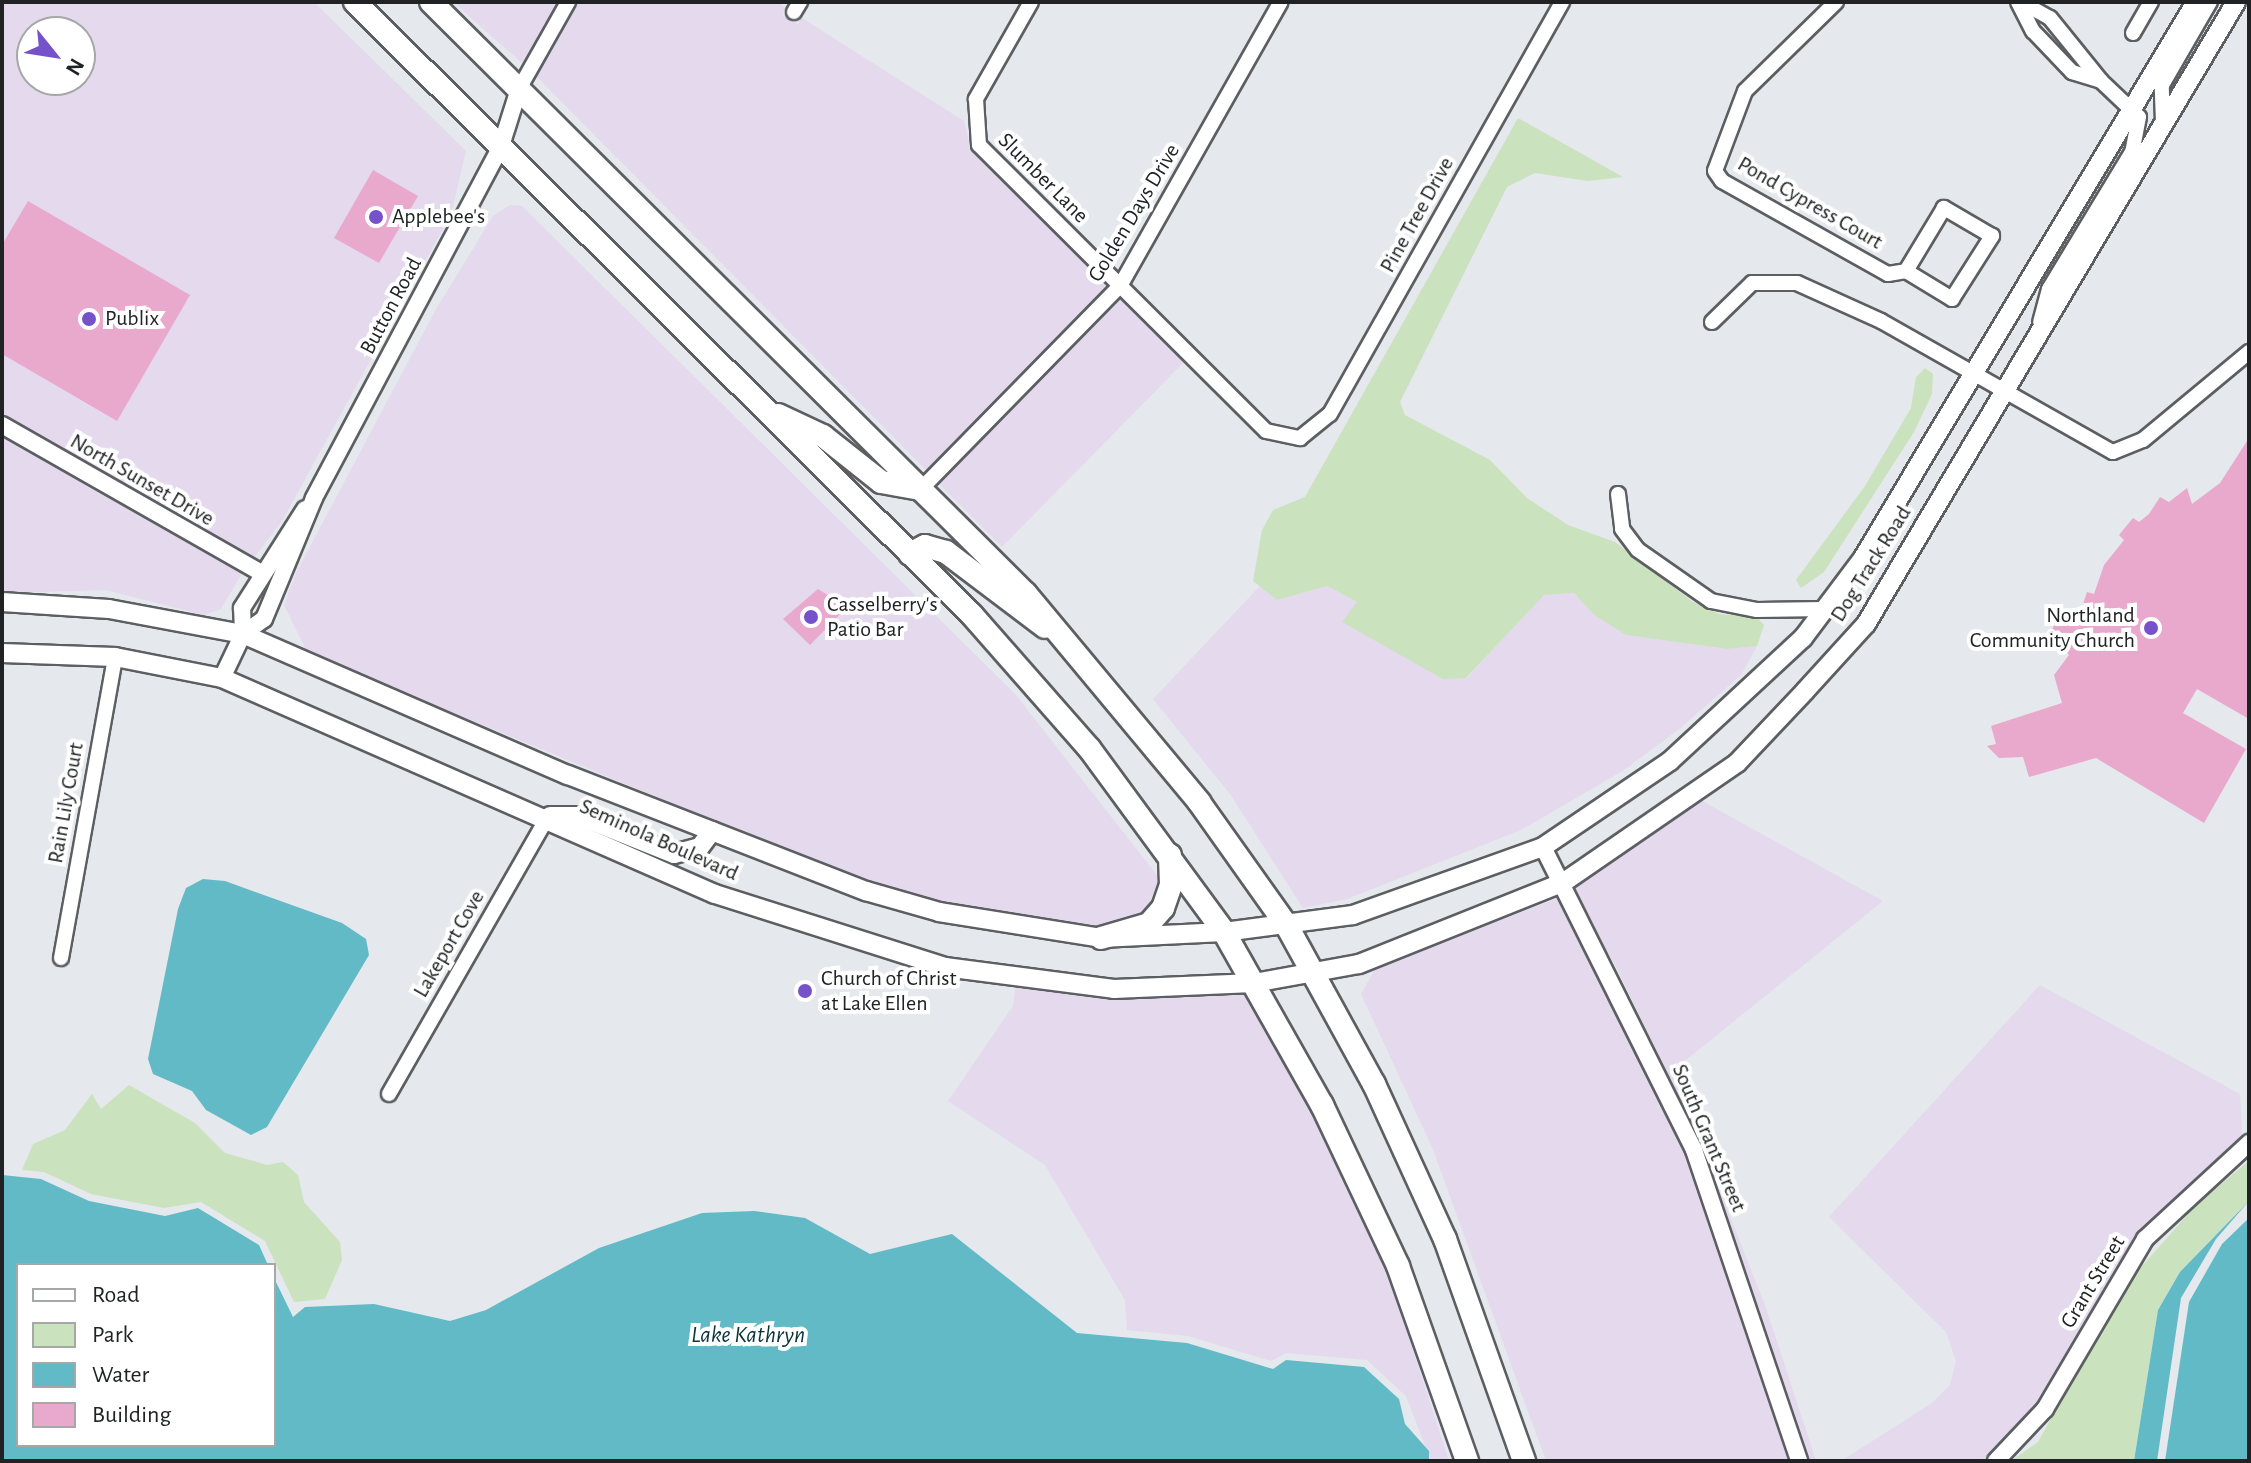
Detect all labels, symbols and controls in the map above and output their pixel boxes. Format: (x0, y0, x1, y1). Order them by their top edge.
north arrow (16, 16, 96, 96)
text: N (62, 55, 88, 79)
street label: Slumber Lane (992, 127, 1094, 229)
street label: Golden Days Drive (1082, 139, 1186, 287)
street label: Pond Cypress Court (1733, 151, 1887, 255)
street label: Pine Tree Drive (1374, 153, 1460, 277)
place label: Applebee's (392, 204, 485, 230)
marker: Applebee's (367, 208, 385, 226)
street label: Button Road (354, 253, 428, 359)
place label: Publix (105, 306, 159, 332)
marker: Publix (80, 310, 98, 328)
street label: North Sunset Drive (65, 428, 219, 532)
street label: Dog Track Road (1825, 501, 1917, 627)
place label: Casselberry's Patio Bar (827, 591, 938, 642)
place label: Northland Community Church (1970, 602, 2135, 654)
marker: Casselberry's Patio Bar (802, 608, 820, 626)
marker: Northland Community Church (2142, 619, 2160, 637)
street label: Rain Lily Court (42, 741, 90, 865)
street label: Seminola Boulevard (576, 793, 742, 887)
street label: Lakeport Cove (408, 886, 490, 1002)
place label: Church of Christ at Lake Ellen (821, 965, 956, 1016)
marker: Church of Christ at Lake Ellen (796, 982, 814, 1000)
street label: South Grant Street (1666, 1060, 1752, 1216)
street label: Grant Street (2055, 1231, 2131, 1333)
legend (16, 1263, 276, 1447)
text: Road (92, 1283, 140, 1307)
water label: Lake Kathryn (691, 1322, 805, 1350)
text: Park (92, 1323, 133, 1347)
text: Water (92, 1363, 149, 1387)
text: Building (92, 1403, 171, 1427)

